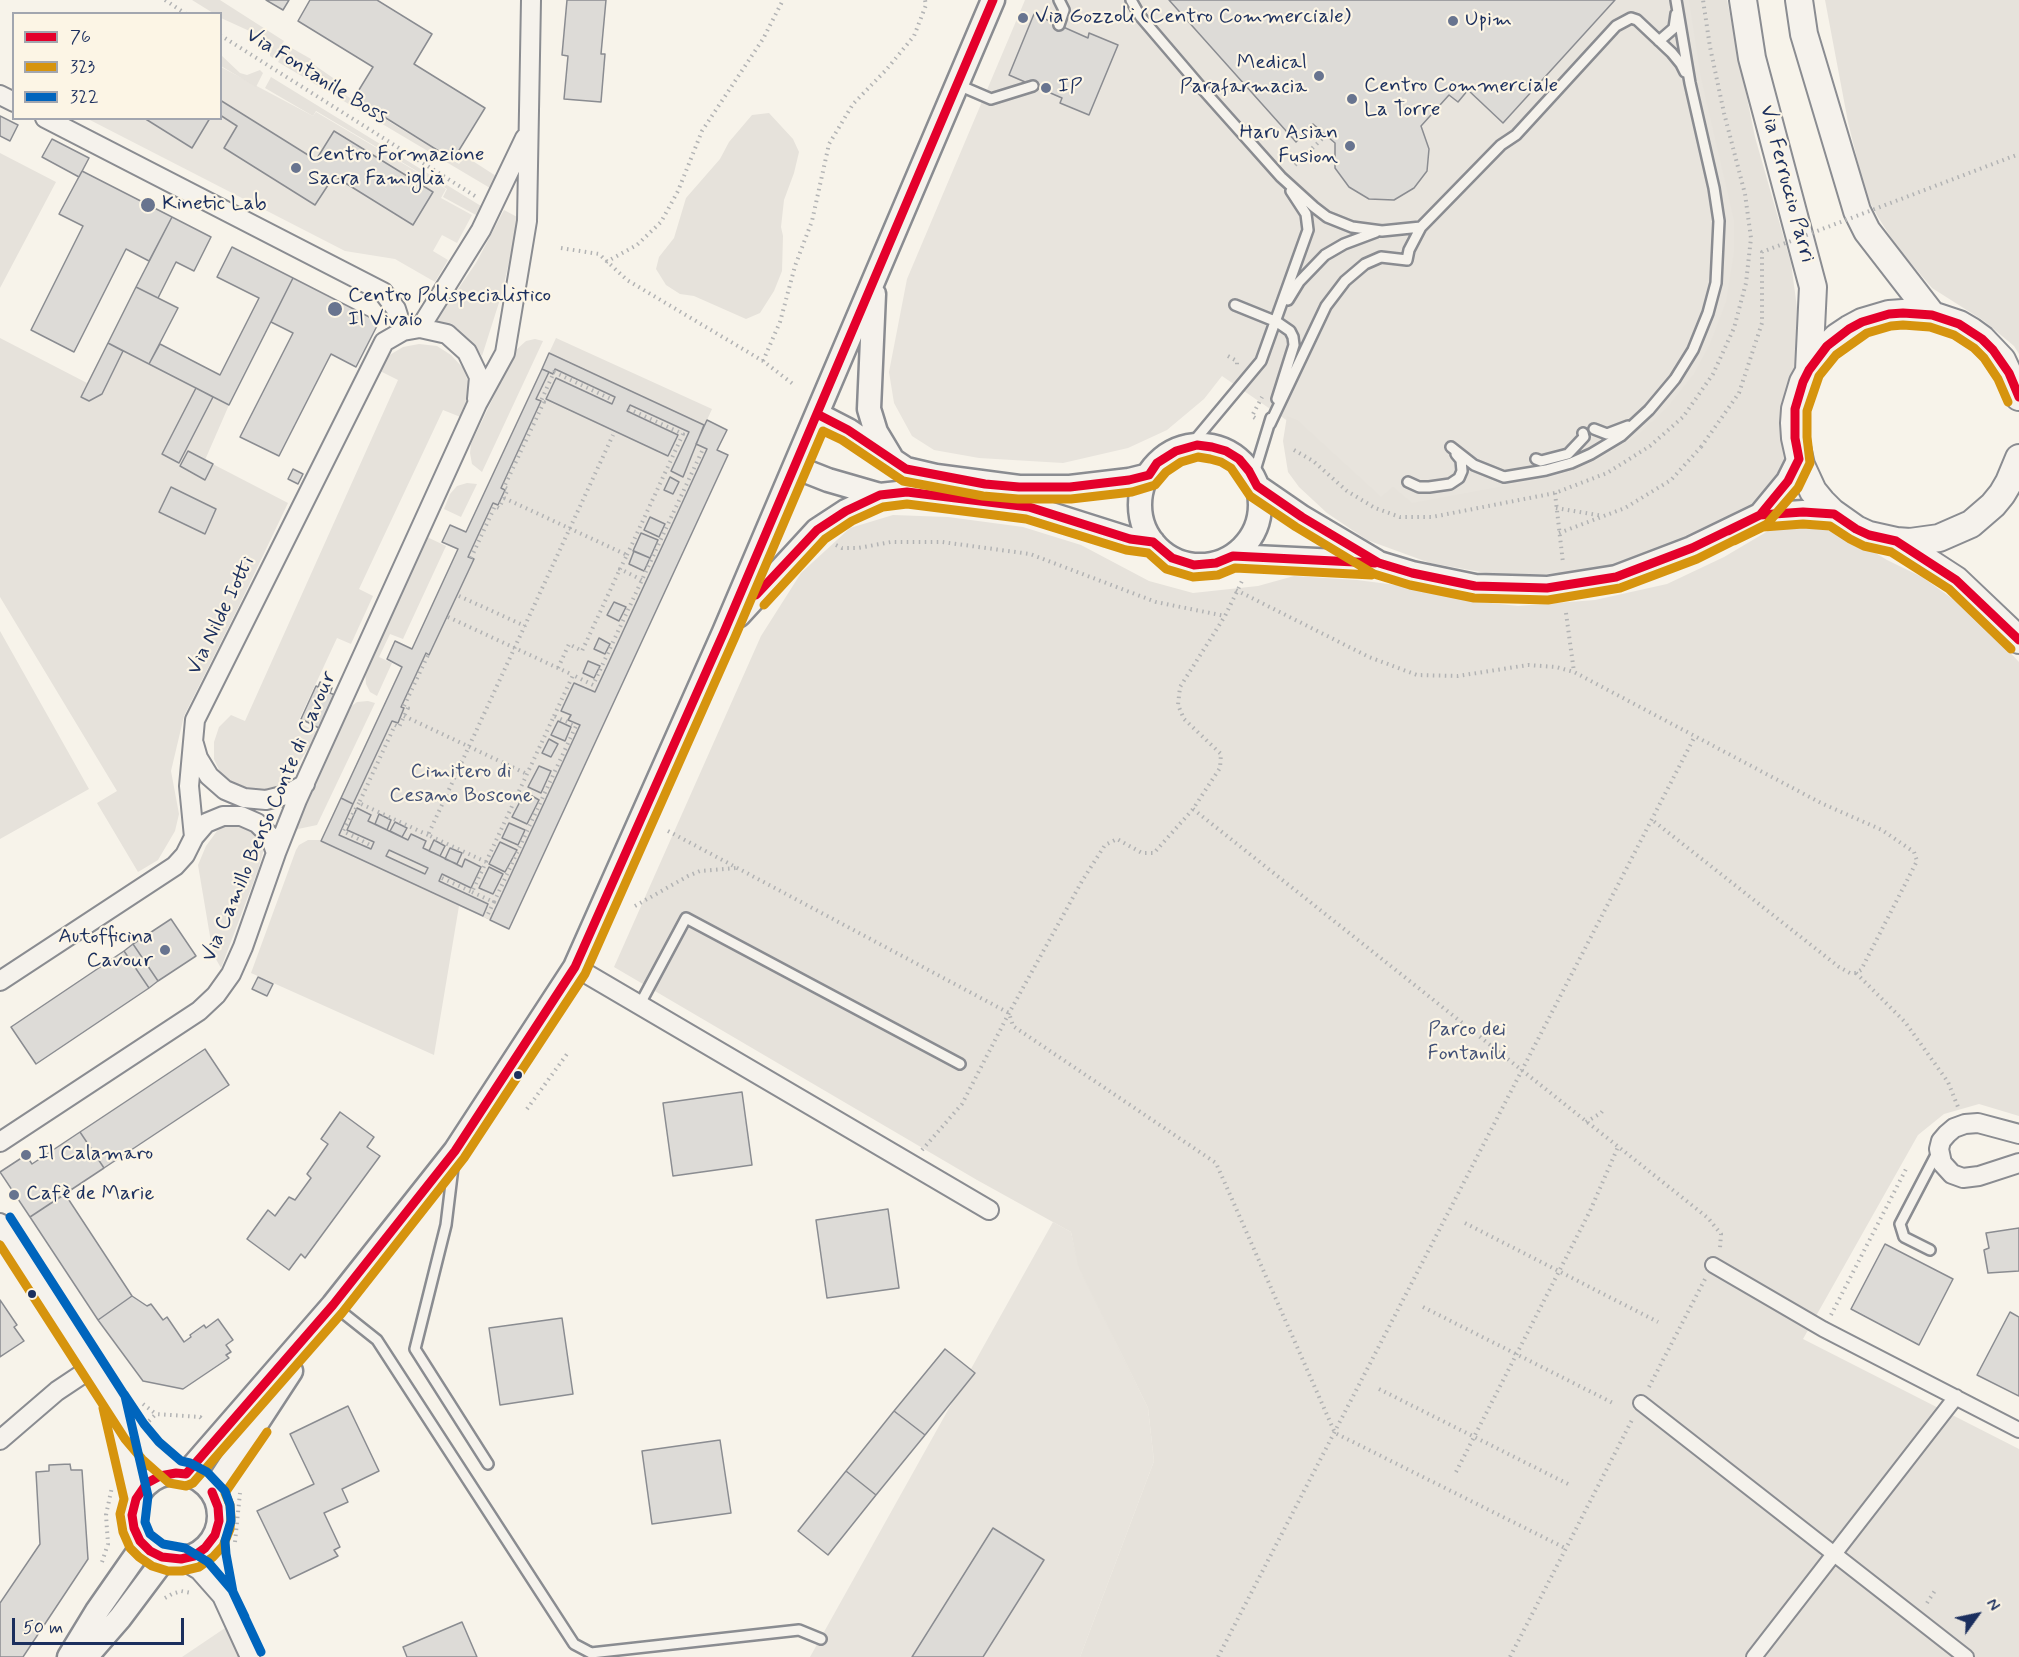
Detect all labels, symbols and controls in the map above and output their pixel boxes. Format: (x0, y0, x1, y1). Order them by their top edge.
place label: Via Gozzoli (Centro Commerciale) (1035, 5, 1351, 31)
place label: Upim (1465, 8, 1512, 34)
marker: Via Gozzoli (Centro Commerciale) (1016, 11, 1030, 25)
legend (12, 12, 222, 120)
marker: Upim (1446, 14, 1460, 28)
street label: Via Fontanile Boss (241, 23, 391, 131)
text: 76 (70, 25, 91, 49)
place label: Medical Parafarmacia (1180, 51, 1307, 101)
text: 323 (70, 55, 95, 79)
marker: Medical Parafarmacia (1312, 69, 1326, 83)
place label: Centro Commerciale La Torre (1364, 74, 1558, 124)
place label: IP (1058, 75, 1082, 101)
marker: IP (1039, 81, 1053, 95)
text: 322 (70, 85, 98, 109)
marker: Centro Commerciale La Torre (1345, 92, 1359, 106)
street label: Via Ferruccio Parri (1753, 102, 1819, 266)
place label: Haru Asian Fusion (1239, 121, 1338, 171)
marker: Haru Asian Fusion (1343, 139, 1357, 153)
place label: Centro Formazione Sacra Famiglia (308, 143, 485, 193)
marker: Centro Formazione Sacra Famiglia (289, 161, 303, 175)
place label: Kinetic Lab (162, 192, 267, 218)
marker: Kinetic Lab (139, 196, 157, 214)
place label: Centro Polispecialistico Il Vivaio (348, 284, 551, 334)
marker: Centro Polispecialistico Il Vivaio (326, 300, 344, 318)
street label: Via Nilde Iotti (182, 553, 262, 679)
street label: Via Camillo Benso Conte di Cavour (197, 668, 343, 966)
park label: Cimitero di Cesano Boscone (389, 760, 533, 810)
place label: Autofficina Cavour (58, 925, 153, 975)
marker: Autofficina Cavour (158, 943, 172, 957)
park label: Parco dei Fontanili (1427, 1018, 1507, 1068)
unlabelled marker (512, 1069, 524, 1081)
place label: Il Calamaro (38, 1142, 153, 1168)
marker: Il Calamaro (19, 1148, 33, 1162)
place label: Cafè de Marie (26, 1182, 154, 1208)
marker: Cafè de Marie (7, 1188, 21, 1202)
unlabelled marker (26, 1288, 38, 1300)
north arrow (1947, 1585, 2007, 1645)
text: N (1981, 1595, 2004, 1615)
scale bar (15, 1606, 188, 1644)
text: 50 m (23, 1616, 63, 1640)

